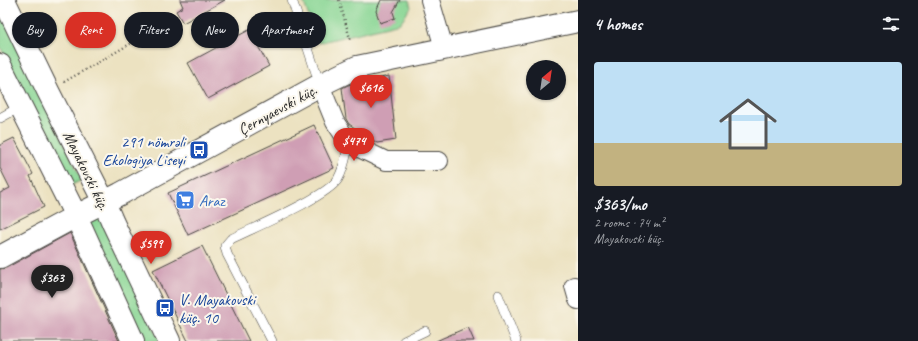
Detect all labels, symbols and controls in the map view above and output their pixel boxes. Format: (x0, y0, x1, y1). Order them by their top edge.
chip: Buy (12, 12, 57, 48)
chip: Rent (65, 12, 116, 48)
chip: Filters (124, 12, 183, 48)
chip: New (191, 12, 239, 48)
chip: Apartment (247, 12, 326, 48)
icon: filters (880, 13, 902, 35)
text: 4 homes (594, 14, 642, 35)
north arrow (526, 60, 566, 100)
map controls (526, 60, 566, 100)
pin: $616 (347, 75, 395, 109)
street label: Çernyaevski küç. (235, 80, 321, 140)
text: $616 (359, 80, 383, 96)
icon: home (712, 88, 784, 160)
street label: Mayakovski küç. (58, 128, 114, 214)
pin: $474 (330, 128, 378, 162)
place label: 291 nömrəli Ekologiya Liseyi (103, 132, 187, 170)
text: $474 (342, 133, 366, 149)
bus stop icon: 291 nömrəli Ekologiya Liseyi (188, 139, 210, 161)
supermarket icon: Araz (174, 189, 196, 211)
place label: Araz (199, 191, 227, 211)
text: $363/mo (594, 194, 647, 215)
text: 2 rooms · 74 m² (594, 215, 664, 231)
pin: $599 (127, 231, 175, 265)
text: Mayakovski küç. (594, 231, 664, 247)
text: $599 (140, 236, 162, 252)
pin: $363 (28, 265, 76, 299)
text: $363 (40, 270, 64, 286)
place label: V. Mayakovski küç. 10 (179, 290, 257, 328)
bus stop icon: V. Mayakovski küç. 10 (154, 297, 176, 319)

